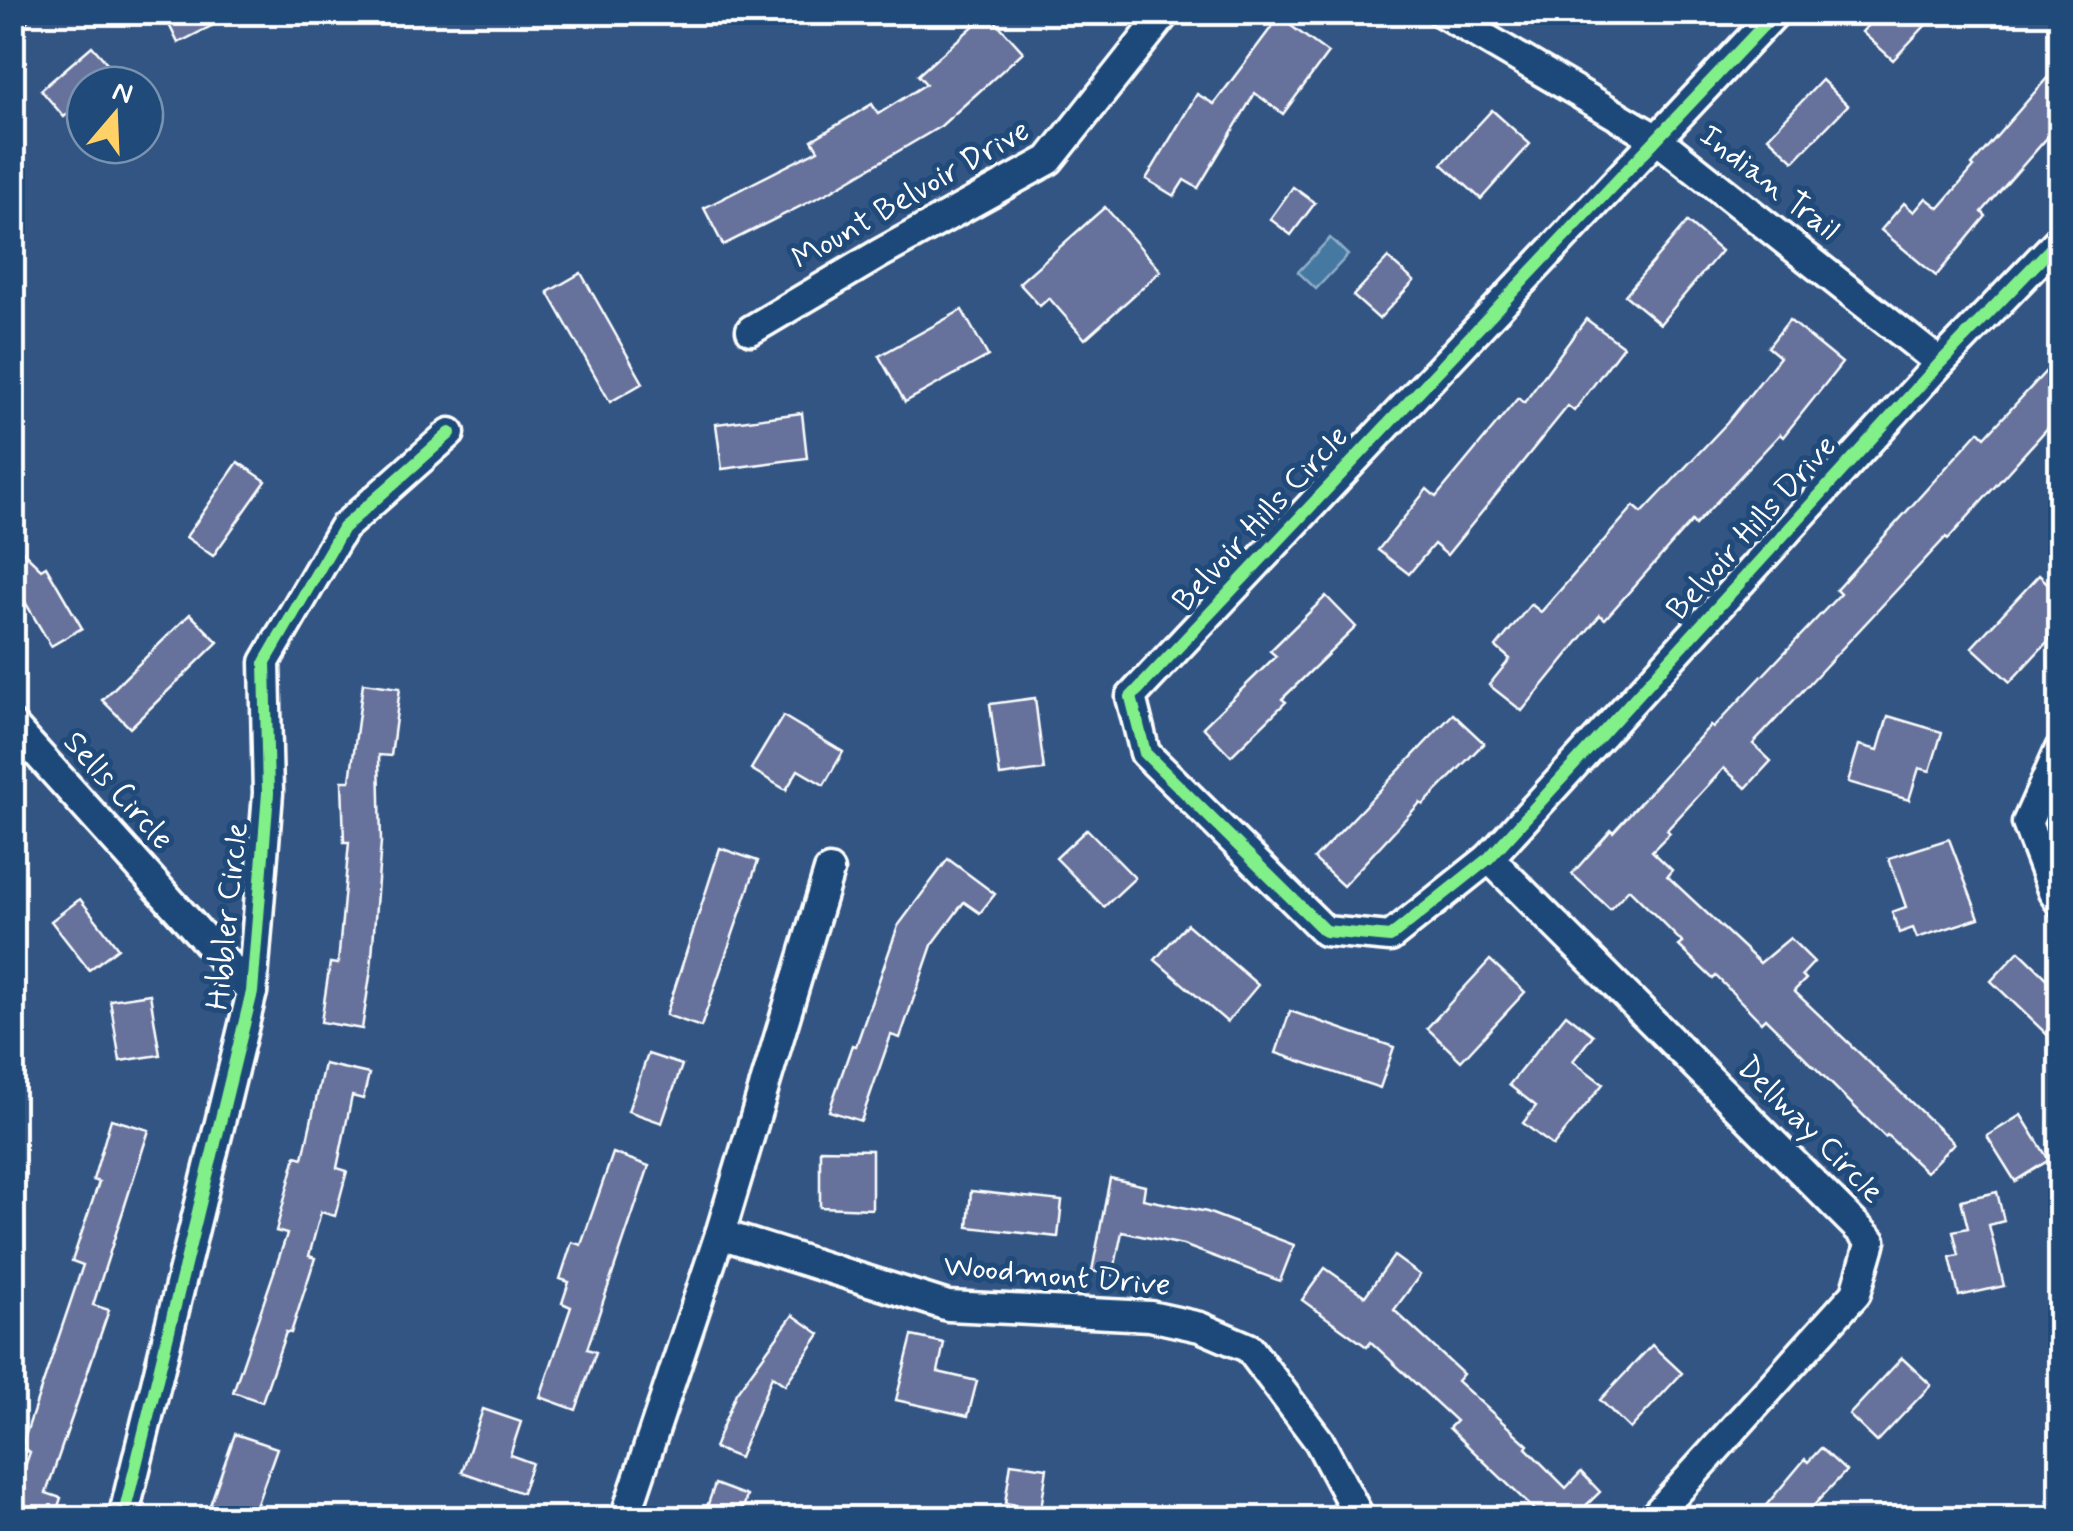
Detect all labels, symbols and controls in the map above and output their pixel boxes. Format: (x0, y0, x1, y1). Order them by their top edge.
north arrow (65, 65, 165, 165)
text: N (107, 73, 137, 114)
street label: Mount Belvoir Drive (785, 110, 1037, 280)
street label: Indian Trail (1690, 115, 1848, 251)
street label: Belvoir Hills Circle (1164, 417, 1358, 621)
street label: Belvoir Hills Drive (1658, 426, 1846, 630)
street label: Sells Circle (53, 722, 183, 860)
street label: Hibbler Circle (197, 820, 259, 1012)
street label: Dellway Circle (1727, 1047, 1893, 1213)
street label: Woodmont Drive (942, 1245, 1172, 1307)

